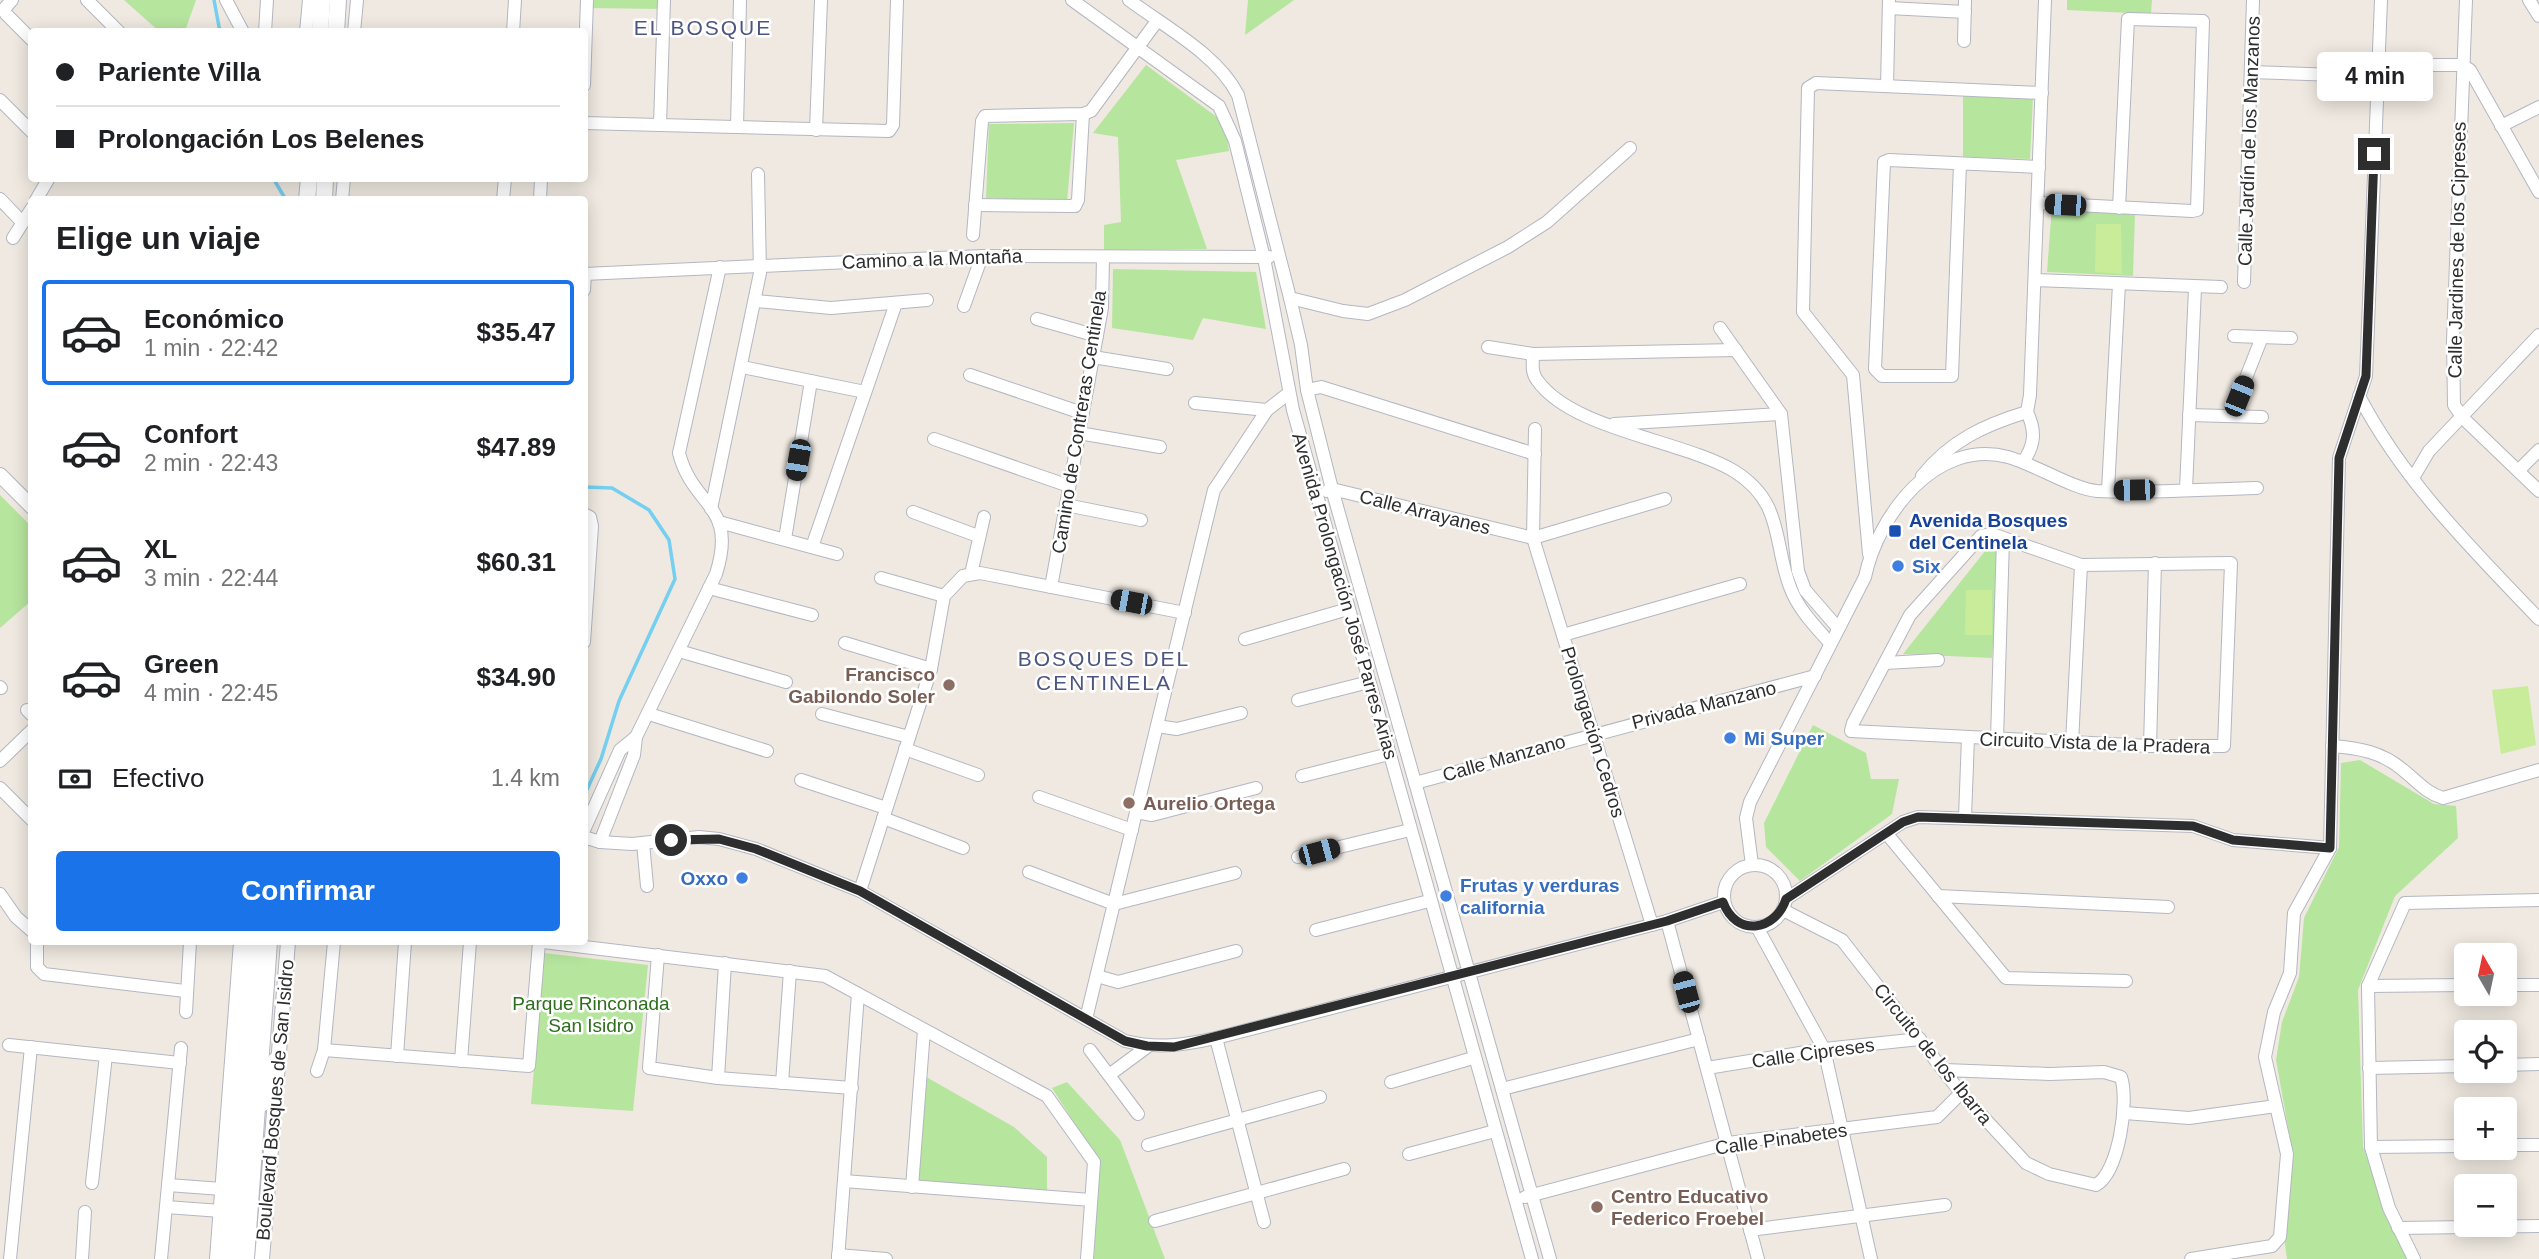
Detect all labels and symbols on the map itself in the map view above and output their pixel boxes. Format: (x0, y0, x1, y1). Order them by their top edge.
district label: EL BOSQUE (634, 16, 772, 39)
street label: Calle Jardín de los Manzanos (2234, 16, 2264, 266)
callout: 4 min (2316, 52, 2432, 102)
street label: Calle Jardines de los Cipreses (2444, 122, 2470, 378)
route end (2358, 138, 2390, 170)
car (2044, 193, 2087, 217)
street label: Camino a la Montaña (841, 245, 1023, 273)
street label: Camino de Contreras Centinela (1048, 288, 1110, 555)
car (2222, 373, 2257, 419)
street label: Avenida Prolongación José Parres Arias (1288, 430, 1402, 762)
car (785, 437, 812, 483)
car (2113, 479, 2156, 501)
street label: Calle Arrayanes (1357, 486, 1493, 538)
place label: Avenida Bosques del Centinela (1909, 510, 2068, 553)
marker: Avenida Bosques del Centinela (1887, 523, 1903, 539)
place label: Six (1912, 556, 1941, 577)
marker: Six (1890, 558, 1906, 574)
car (1109, 588, 1154, 616)
street label: Prolongación Cedros (1557, 644, 1629, 820)
district label: BOSQUES DEL CENTINELA (1018, 647, 1190, 694)
place label: Francisco Gabilondo Soler (788, 664, 936, 707)
marker: Francisco Gabilondo Soler (941, 677, 957, 693)
street label: Privada Manzano (1630, 677, 1778, 733)
place label: Mi Super (1744, 728, 1825, 749)
street label: Circuito Vista de la Pradera (1979, 728, 2211, 758)
street label: Calle Manzano (1440, 730, 1568, 786)
marker: Mi Super (1722, 730, 1738, 746)
place label: Aurelio Ortega (1143, 793, 1275, 814)
marker: Aurelio Ortega (1121, 795, 1137, 811)
route start (655, 824, 687, 856)
car (1296, 836, 1343, 868)
place label: Oxxo (680, 868, 728, 889)
marker: Oxxo (734, 870, 750, 886)
place label: Frutas y verduras california (1460, 875, 1619, 918)
marker: Frutas y verduras california (1438, 888, 1454, 904)
north arrow (2454, 943, 2516, 1006)
street label: Boulevard Bosques de San Isidro (252, 959, 298, 1241)
car (1671, 969, 1702, 1015)
street label: Circuito de los Ibarra (1870, 979, 1997, 1129)
park label: Parque Rinconada San Isidro (512, 993, 670, 1036)
street label: Calle Cipreses (1750, 1034, 1876, 1072)
street label: Calle Pinabetes (1714, 1119, 1848, 1159)
place label: Centro Educativo Federico Froebel (1611, 1186, 1768, 1229)
marker: Centro Educativo Federico Froebel (1589, 1199, 1605, 1215)

